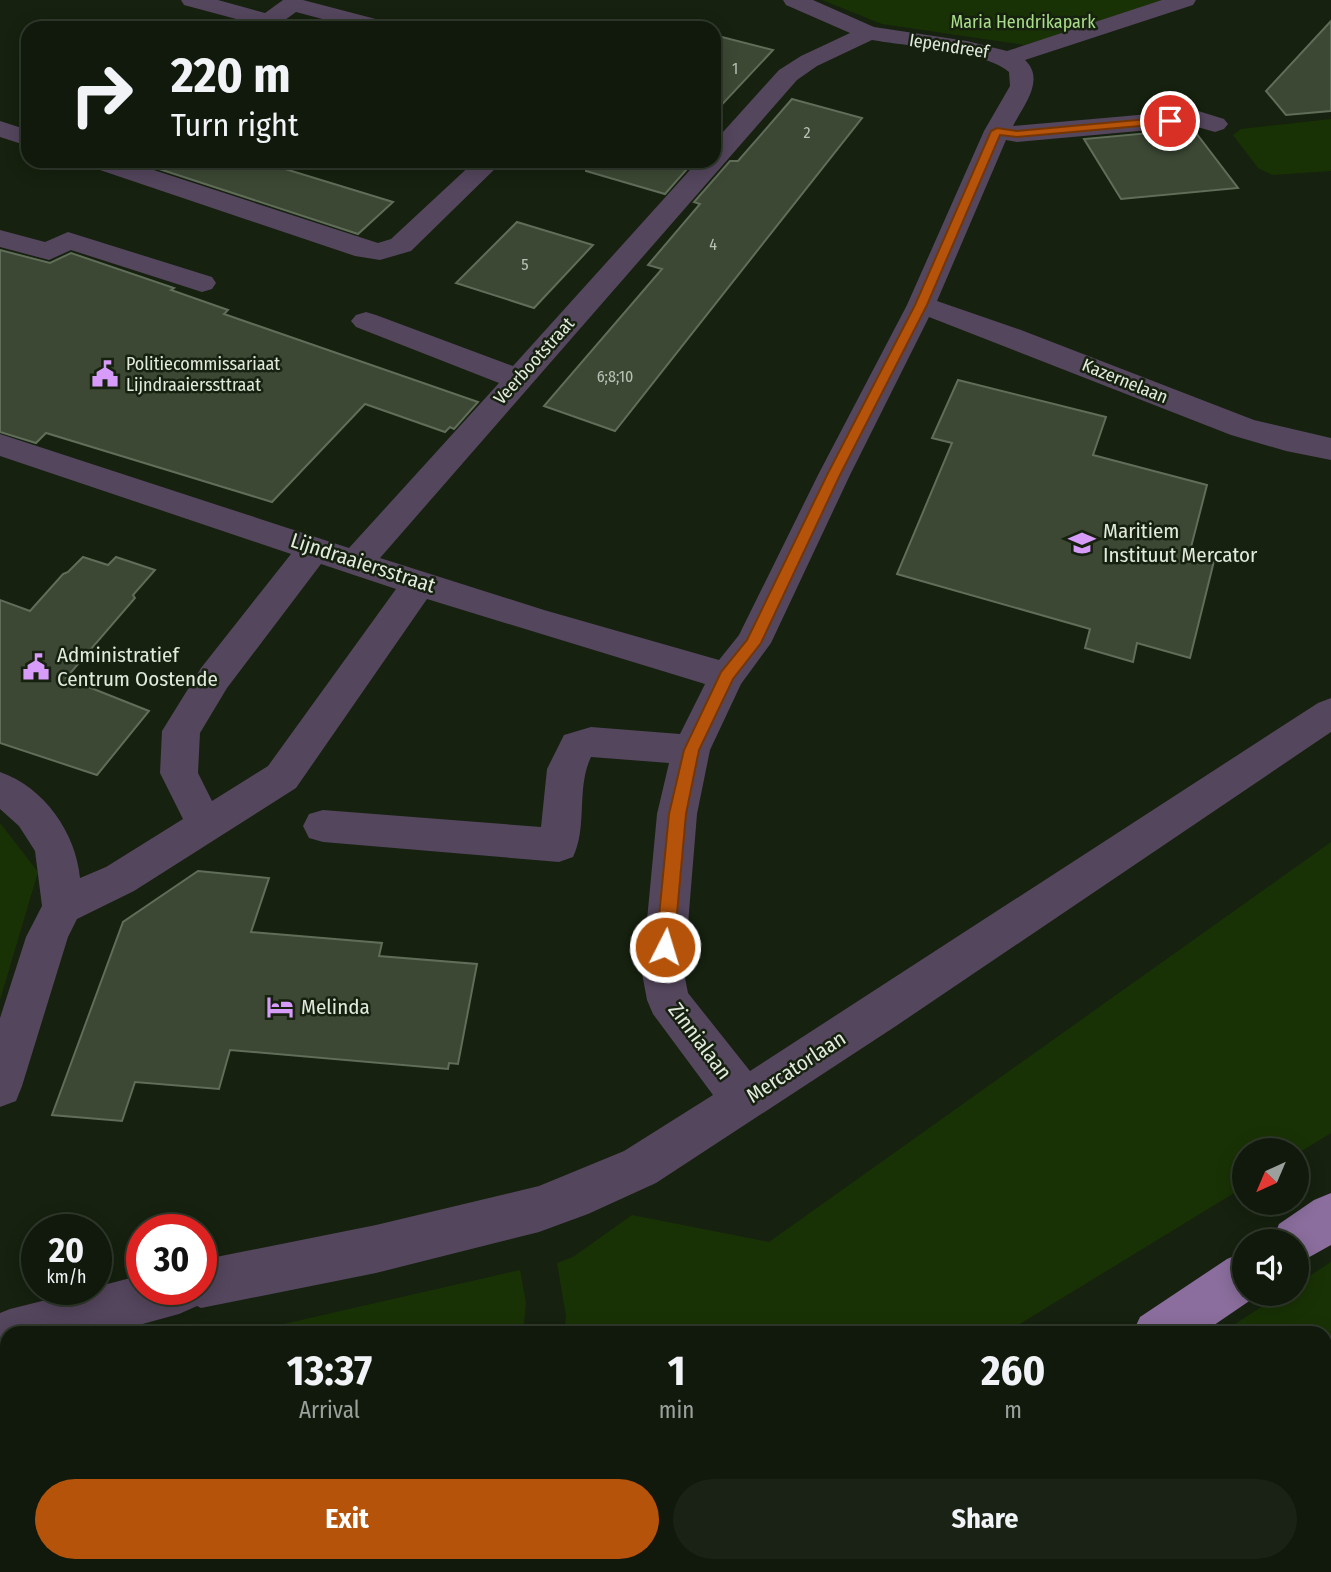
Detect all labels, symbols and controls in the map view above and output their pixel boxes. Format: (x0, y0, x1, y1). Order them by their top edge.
park label: Maria Hendrikapark (950, 11, 1096, 33)
street label: Iependreef (908, 29, 992, 63)
text: 220 m (171, 46, 291, 105)
icon: right (56, 49, 147, 140)
house number: 1 (732, 59, 738, 78)
pin (1140, 91, 1200, 151)
icon: arrive (1151, 102, 1189, 140)
text: Turn right (171, 106, 298, 144)
house number: 2 (803, 123, 811, 142)
house number: 4 (709, 235, 717, 254)
house number: 5 (521, 255, 529, 274)
street label: Veerbootstraat (489, 313, 579, 409)
place label: Politiecommissariaat Lijndraaierssttraat (126, 353, 280, 396)
street label: Kazernelaan (1079, 354, 1171, 408)
public building icon: Politiecommissariaat Lijndraaierssttraat (90, 359, 120, 389)
house number: 6;8;10 (597, 367, 633, 386)
place label: Maritiem Instituut Mercator (1103, 518, 1258, 568)
street label: Lijndraaiersstraat (287, 527, 439, 599)
school or university icon: Maritiem Instituut Mercator (1067, 528, 1097, 558)
place label: Administratief Centrum Oostende (57, 642, 218, 692)
public building icon: Administratief Centrum Oostende (21, 652, 51, 682)
position arrow (628, 910, 702, 984)
hotel icon: Melinda (265, 992, 295, 1022)
place label: Melinda (301, 994, 370, 1020)
street label: Zinnialaan (663, 997, 737, 1085)
street label: Mercatorlaan (742, 1025, 850, 1109)
north arrow (1232, 1138, 1309, 1214)
map controls (1232, 1138, 1309, 1306)
speed limit sign: 30 (126, 1214, 217, 1305)
text: 20 (49, 1229, 84, 1271)
button: sound (1232, 1229, 1309, 1306)
text: km/h (46, 1266, 87, 1288)
text: 13:37 (287, 1346, 372, 1396)
text: 1 (668, 1346, 685, 1396)
text: 260 (981, 1346, 1045, 1396)
text: Arrival (299, 1396, 360, 1424)
text: min (659, 1396, 694, 1424)
text: m (1004, 1396, 1022, 1424)
button: Exit (35, 1479, 659, 1559)
button: Share (673, 1479, 1297, 1559)

